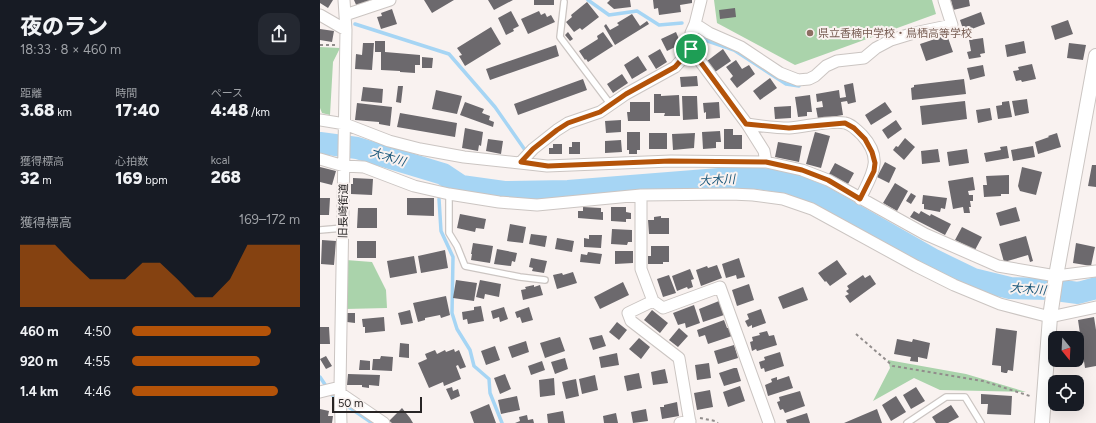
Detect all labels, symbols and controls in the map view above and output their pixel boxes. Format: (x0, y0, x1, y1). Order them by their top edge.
text: 夜のラン (20, 13, 108, 40)
button: share (258, 13, 300, 55)
place label: 県立香楠中学校・鳥栖高等学校 (818, 27, 972, 40)
marker: 県立香楠中学校・鳥栖高等学校 (805, 28, 815, 38)
pin (674, 32, 708, 66)
icon: arrive (680, 38, 702, 60)
text: 18:33 · 8 × 460 m (20, 42, 121, 57)
text: 距離 (20, 87, 42, 100)
text: 時間 (115, 87, 137, 100)
text: ペース (211, 87, 243, 100)
text: 3.68 (20, 100, 54, 120)
text: 17:40 (115, 100, 160, 120)
text: 4:48 (211, 100, 248, 120)
text: km (54, 106, 72, 119)
text: /km (248, 106, 270, 119)
water label: 大木川 (369, 145, 409, 170)
text: kcal (211, 154, 230, 167)
text: 獲得標高 (20, 155, 64, 168)
text: 心拍数 (115, 155, 148, 168)
text: 268 (211, 167, 241, 187)
text: 32 (20, 168, 40, 188)
text: 169 (115, 168, 143, 188)
water label: 大木川 (699, 172, 737, 188)
text: m (40, 174, 52, 187)
text: bpm (143, 174, 168, 187)
street label: 旧長崎街道 (337, 183, 350, 239)
text: 169–172 m (239, 212, 300, 227)
text: 獲得標高 (20, 215, 72, 230)
water label: 大木川 (1009, 280, 1049, 298)
text: 460 m (20, 324, 59, 339)
text: 4:50 (84, 324, 111, 339)
north arrow (1048, 331, 1084, 367)
map controls (1048, 331, 1084, 411)
text: 920 m (20, 354, 58, 369)
text: 4:55 (84, 354, 110, 369)
button: locate (1048, 375, 1084, 411)
text: 1.4 km (20, 384, 58, 399)
text: 4:46 (84, 384, 111, 399)
scale bar (332, 395, 422, 414)
text: 50 m (338, 397, 363, 410)

